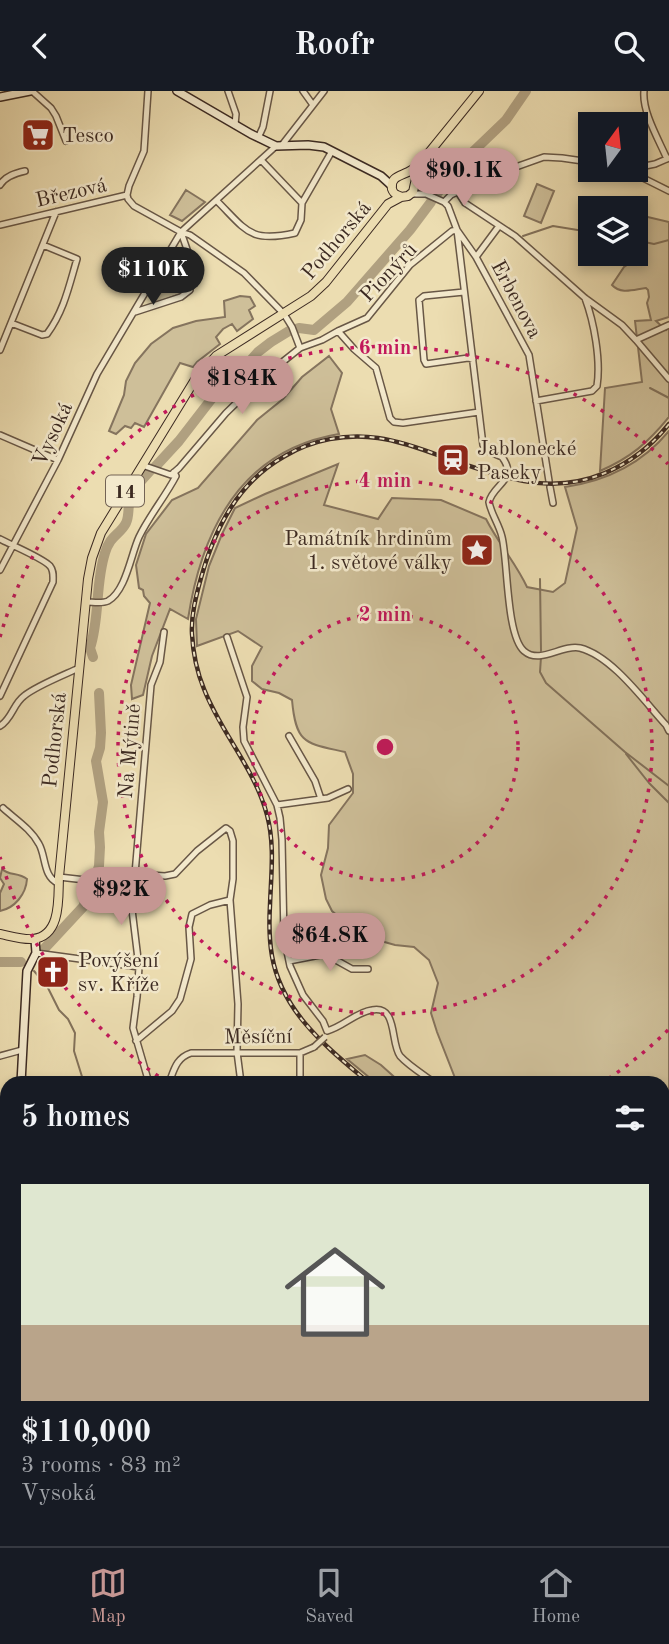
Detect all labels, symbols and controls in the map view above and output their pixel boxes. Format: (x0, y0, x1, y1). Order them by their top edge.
icon: back (21, 27, 59, 65)
icon: search (610, 27, 648, 65)
text: Roofr (294, 30, 375, 62)
north arrow (578, 112, 648, 182)
map controls (578, 112, 648, 266)
supermarket icon: Tesco (19, 116, 57, 154)
place label: Tesco (62, 126, 114, 147)
pin: $90.1K (407, 149, 521, 208)
text: $90.1K (425, 159, 503, 182)
street label: Březová (34, 175, 109, 212)
button: layers (578, 196, 648, 266)
street label: Podhorská (298, 198, 376, 284)
street label: Pionýrů (357, 239, 422, 307)
pin: $110K (104, 247, 202, 307)
street label: Erbenova (486, 257, 545, 342)
text: $110K (117, 258, 189, 281)
text: 6 min (359, 338, 411, 359)
pin: $184K (193, 357, 291, 416)
text: $184K (206, 367, 278, 390)
street label: Vysoká (29, 399, 77, 470)
place label: Jablonecké Paseky (477, 439, 576, 484)
station icon: Jablonecké Paseky (434, 441, 472, 479)
text: 4 min (359, 471, 411, 492)
road number: 14 (106, 475, 144, 507)
place label: Památník hrdinům 1. světové války (284, 529, 452, 574)
place icon: Památník hrdinům 1. světové války (458, 531, 496, 569)
text: 2 min (359, 605, 411, 626)
street label: Podhorská (40, 692, 71, 789)
street label: Na Mýtině (116, 703, 145, 799)
centre of rings (373, 735, 397, 759)
pin: $92K (80, 867, 162, 927)
text: $92K (92, 878, 150, 901)
pin: $64.8K (273, 913, 387, 973)
text: $64.8K (291, 924, 369, 947)
place label: Povýšení sv. Kříže (78, 951, 159, 996)
church icon: Povýšení sv. Kříže (34, 953, 72, 991)
street label: Měsíční (224, 1026, 293, 1049)
icon: filters (611, 1099, 649, 1137)
text: 5 homes (21, 1103, 130, 1133)
icon: home (272, 1229, 398, 1355)
text: $110,000 (21, 1418, 151, 1448)
text: 3 rooms · 83 m² (21, 1454, 181, 1477)
text: Vysoká (21, 1482, 96, 1505)
tab: Map (89, 1564, 127, 1629)
tab: Saved (305, 1564, 354, 1629)
tab: Home (532, 1564, 580, 1629)

